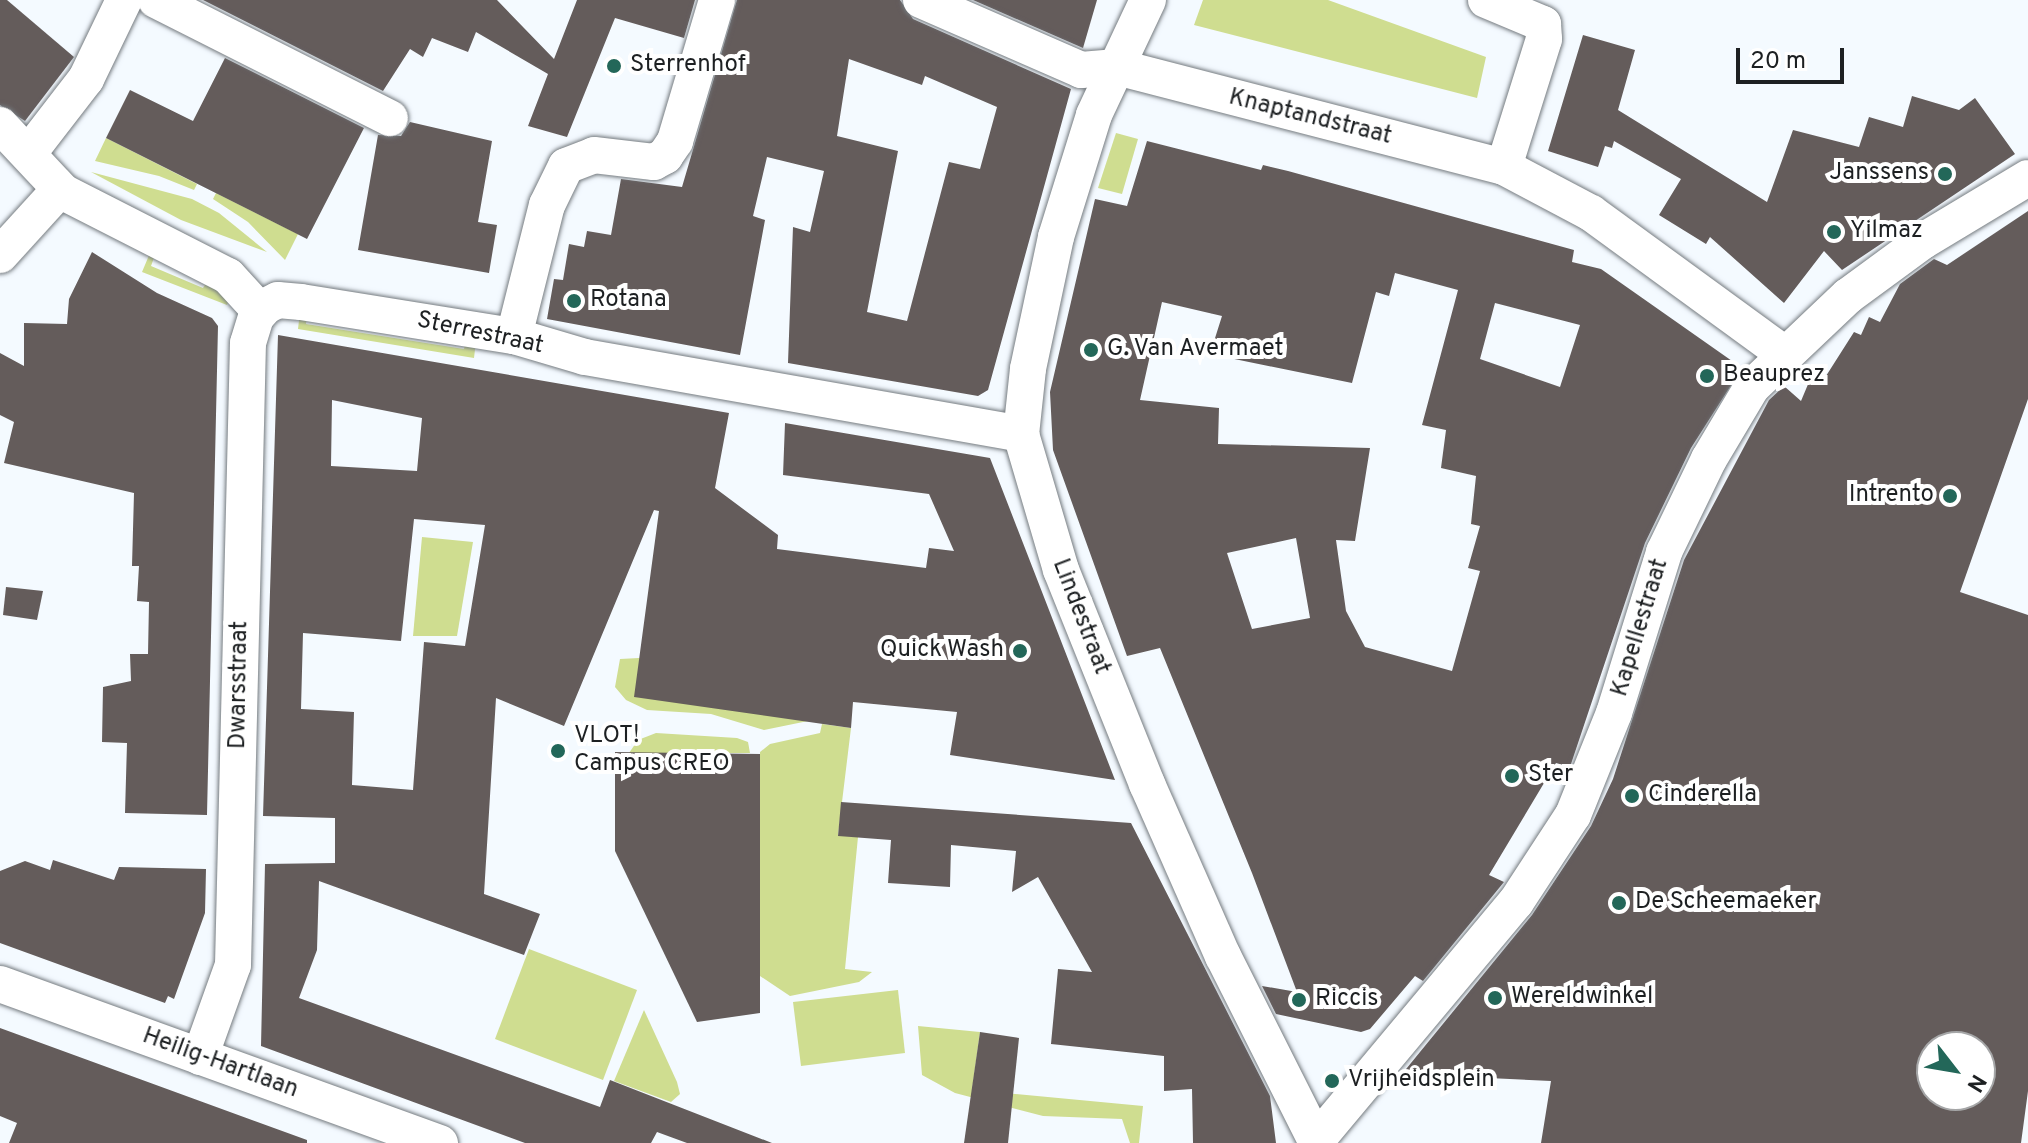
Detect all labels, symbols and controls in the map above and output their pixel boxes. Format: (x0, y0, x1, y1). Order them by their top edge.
scale bar (1740, 32, 1848, 82)
text: 20 m (1750, 47, 1806, 77)
place label: Sterrenhof (630, 52, 746, 80)
marker: Sterrenhof (605, 57, 623, 75)
street label: Knaptandstraat (1226, 84, 1394, 152)
place label: Janssens (1829, 160, 1929, 188)
marker: Janssens (1936, 165, 1954, 183)
place label: Yilmaz (1850, 218, 1923, 246)
marker: Yilmaz (1825, 223, 1843, 241)
place label: Rotana (590, 287, 667, 315)
marker: Rotana (565, 292, 583, 310)
street label: Sterrestraat (414, 307, 546, 361)
place label: G. Van Avermaet (1107, 336, 1285, 364)
marker: G. Van Avermaet (1082, 341, 1100, 359)
place label: Beauprez (1723, 362, 1825, 390)
marker: Beauprez (1698, 367, 1716, 385)
place label: Intrento (1849, 482, 1934, 510)
marker: Intrento (1941, 487, 1959, 505)
street label: Lindestraat (1045, 555, 1115, 679)
street label: Kapellestraat (1606, 556, 1676, 700)
street label: Dwarsstraat (224, 621, 256, 749)
place label: Quick Wash (880, 637, 1004, 665)
marker: Quick Wash (1011, 642, 1029, 660)
place label: VLOT! Campus CREO (574, 723, 730, 779)
marker: VLOT! Campus CREO (549, 742, 567, 760)
place label: Ster (1528, 762, 1573, 790)
marker: Ster (1503, 767, 1521, 785)
place label: Cinderella (1648, 782, 1757, 810)
marker: Cinderella (1623, 787, 1641, 805)
place label: De Scheemaeker (1635, 889, 1817, 917)
marker: De Scheemaeker (1610, 894, 1628, 912)
place label: Wereldwinkel (1511, 984, 1653, 1012)
place label: Riccis (1315, 986, 1379, 1014)
marker: Wereldwinkel (1486, 989, 1504, 1007)
marker: Riccis (1290, 991, 1308, 1009)
street label: Heilig-Hartlaan (138, 1022, 302, 1106)
north arrow (1916, 1031, 1996, 1111)
place label: Vrijheidsplein (1348, 1067, 1495, 1095)
text: N (1960, 1069, 1991, 1096)
marker: Vrijheidsplein (1323, 1072, 1341, 1090)

